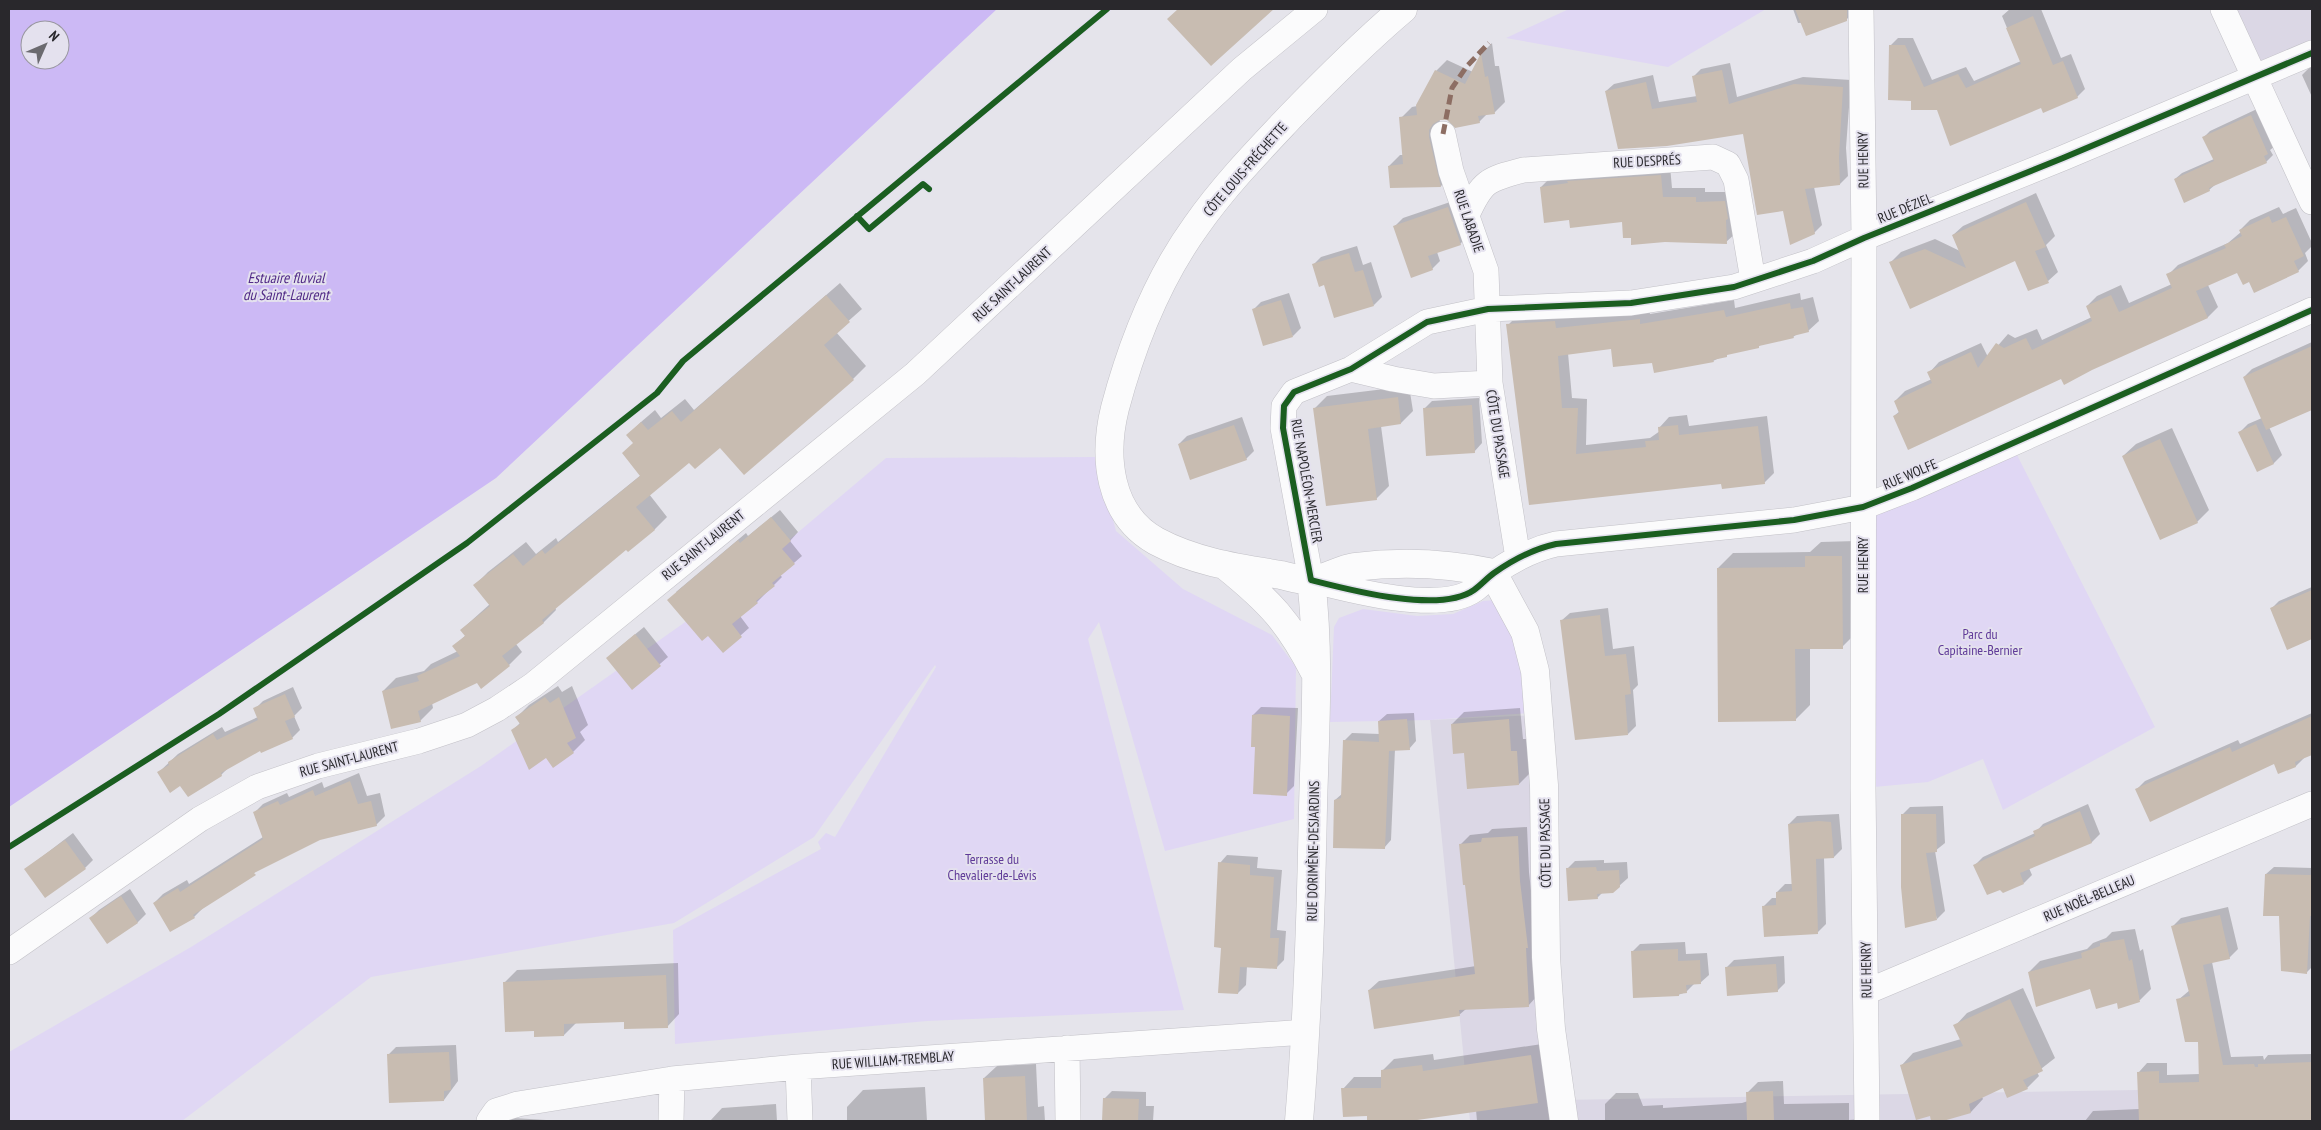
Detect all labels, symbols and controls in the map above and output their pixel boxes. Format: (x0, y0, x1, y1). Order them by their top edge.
north arrow (20, 20, 70, 70)
text: N (45, 27, 63, 45)
street label: CÔTE LOUIS-FRÉCHETTE (1199, 118, 1291, 220)
street label: RUE HENRY (1853, 131, 1872, 188)
street label: RUE DESPRÉS (1613, 150, 1681, 172)
street label: RUE LABADIE (1450, 187, 1488, 255)
street label: RUE DÉZIEL (1875, 189, 1935, 227)
street label: RUE SAINT-LAURENT (969, 242, 1056, 325)
water label: Estuaire fluvial du Saint-Laurent (243, 268, 331, 304)
street label: CÔTE DU PASSAGE (1482, 388, 1514, 480)
street label: RUE NAPOLÉON-MERCIER (1287, 418, 1327, 545)
street label: RUE WOLFE (1880, 455, 1940, 493)
street label: RUE SAINT-LAURENT (658, 506, 749, 584)
street label: RUE HENRY (1854, 536, 1872, 593)
park label: Parc du Capitaine-Bernier (1938, 625, 2022, 659)
street label: RUE SAINT-LAURENT (298, 737, 401, 781)
street label: RUE DORIMÈNE-DESJARDINS (1303, 780, 1323, 922)
street label: CÔTE DU PASSAGE (1535, 798, 1555, 888)
park label: Terrasse du Chevalier-de-Lévis (948, 850, 1037, 884)
street label: RUE NOËL-BELLEAU (2041, 871, 2137, 925)
street label: RUE HENRY (1856, 941, 1875, 998)
street label: RUE WILLIAM-TREMBLAY (831, 1047, 955, 1073)

